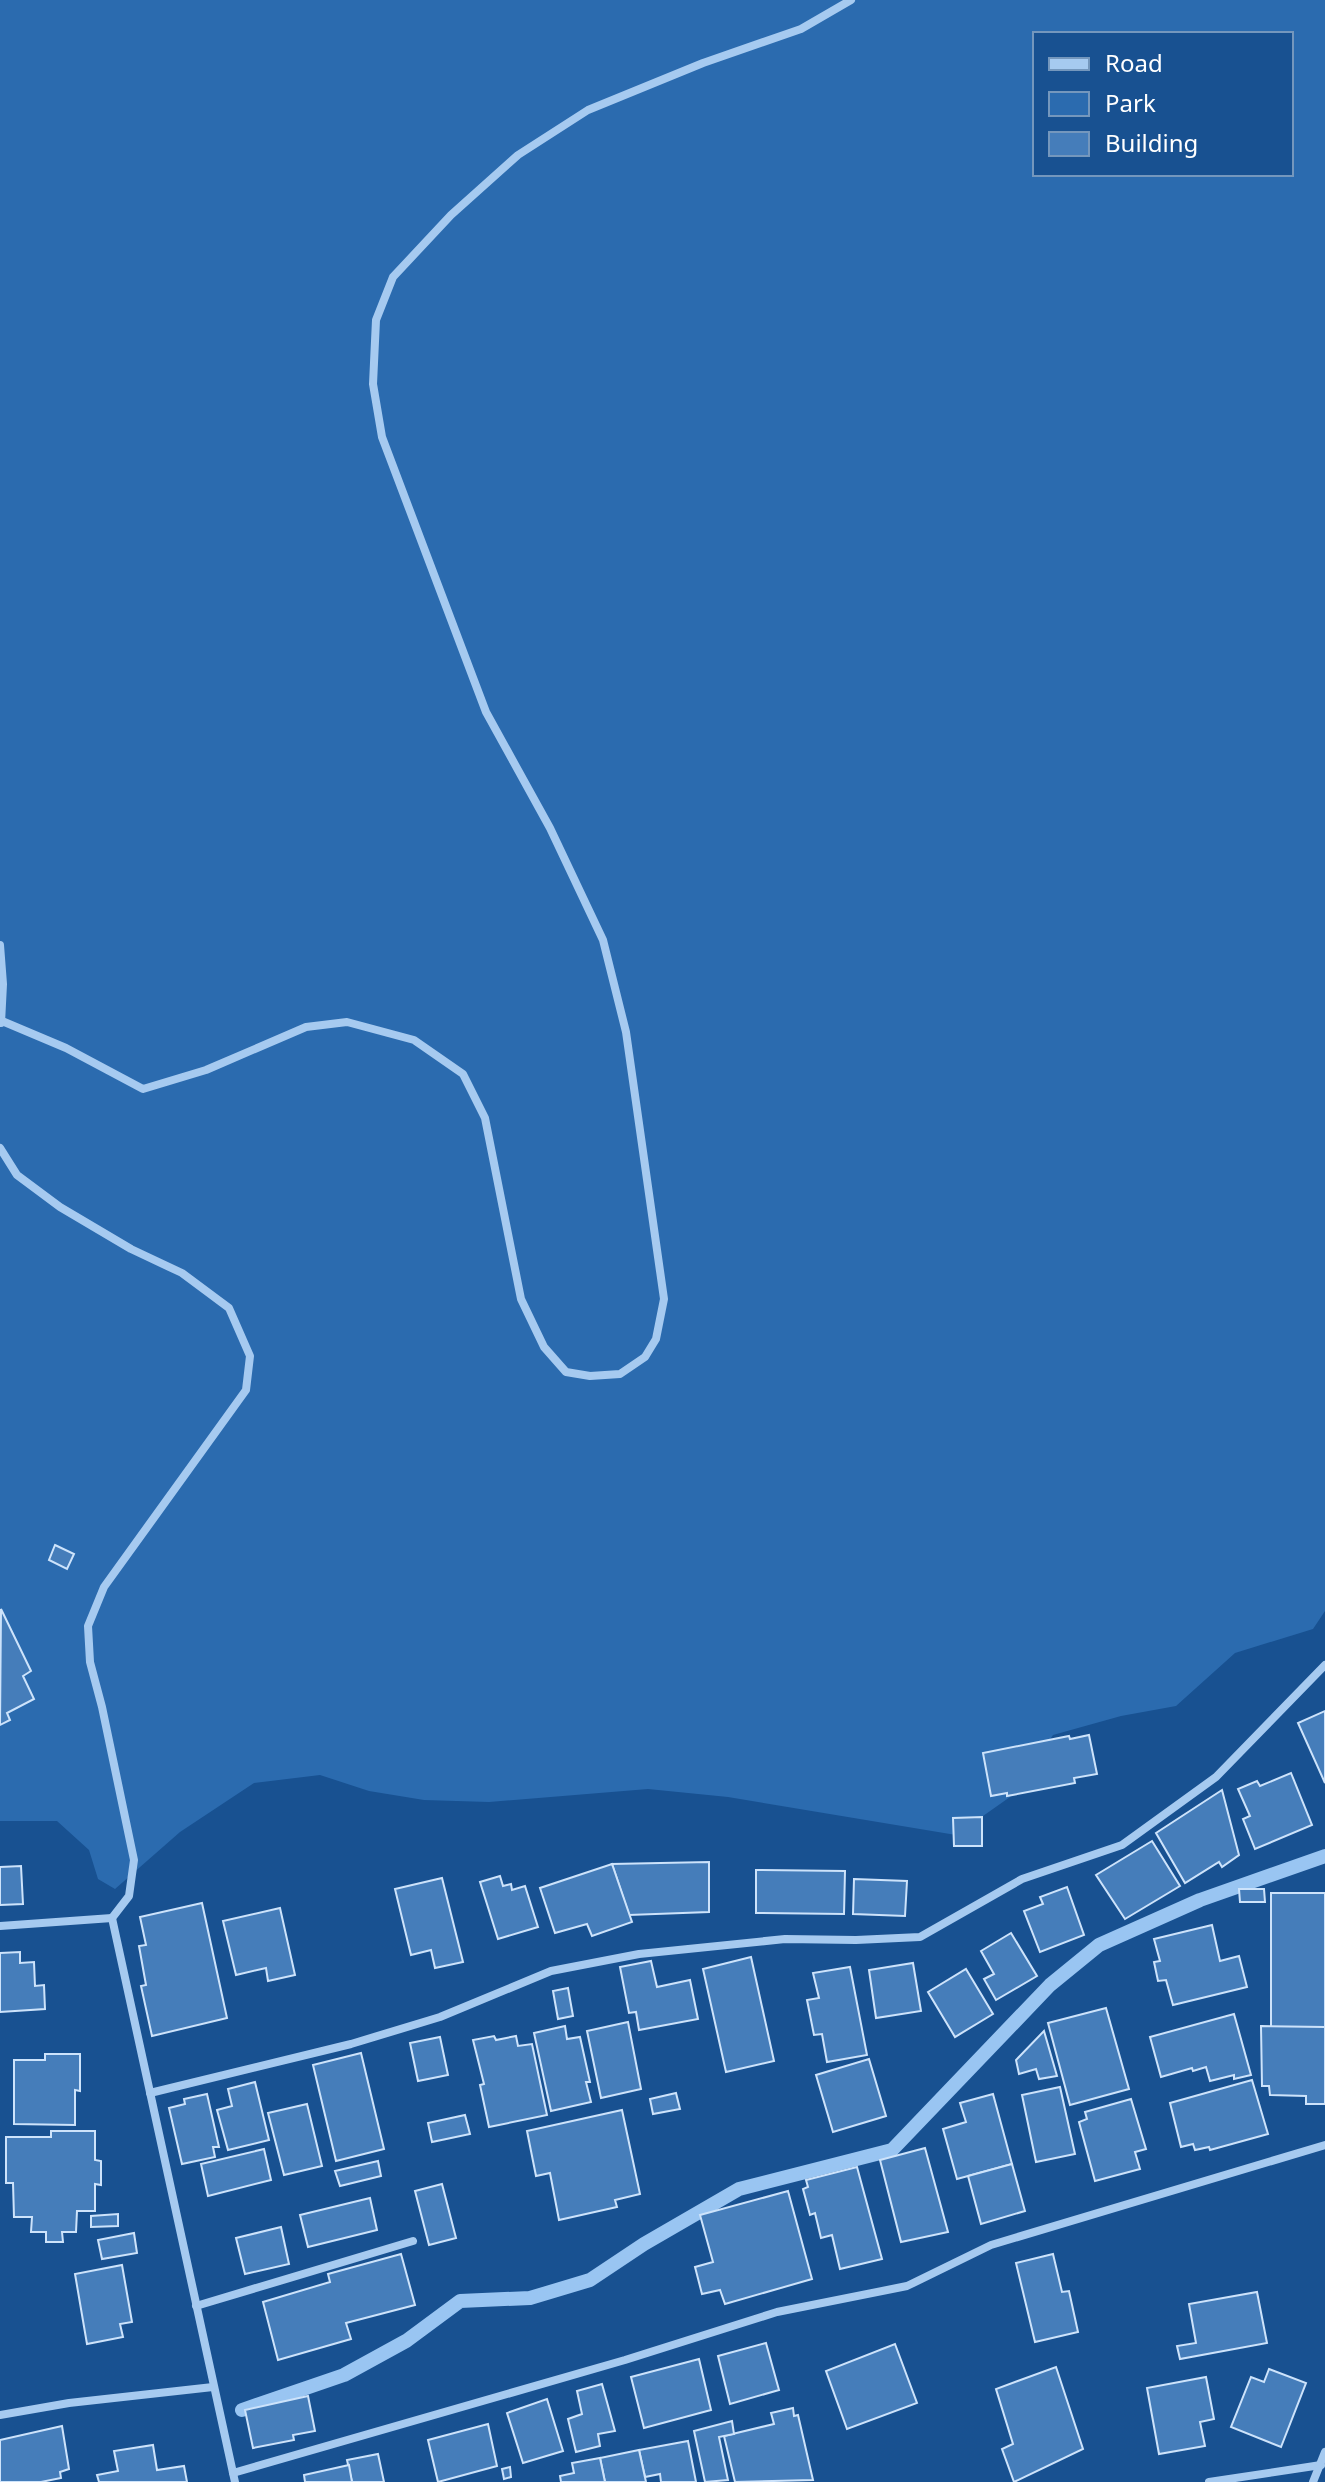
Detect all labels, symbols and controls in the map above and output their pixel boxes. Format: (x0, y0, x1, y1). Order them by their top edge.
legend (1033, 32, 1293, 176)
text: Road (1105, 46, 1163, 79)
text: Park (1105, 86, 1156, 119)
text: Building (1105, 126, 1198, 159)

